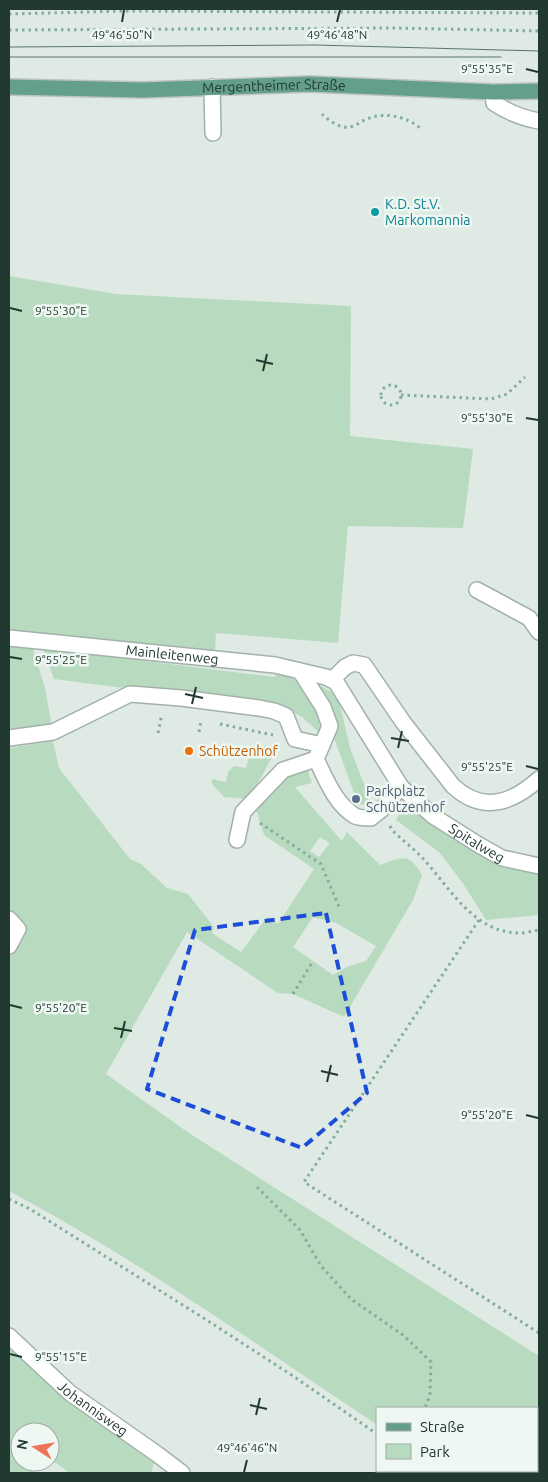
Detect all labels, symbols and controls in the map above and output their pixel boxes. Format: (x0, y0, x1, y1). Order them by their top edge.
text: 49°46'50"N (92, 28, 152, 41)
text: 49°46'48"N (307, 28, 367, 41)
text: 9°55'35"E (461, 62, 513, 75)
street label: Mergentheimer Straße (202, 76, 346, 96)
place label: K.D. St.V. Markomannia (385, 196, 471, 228)
marker: K.D. St.V. Markomannia (369, 206, 381, 218)
text: 9°55'30"E (35, 304, 87, 317)
text: 9°55'30"E (461, 411, 513, 424)
street label: Mainleitenweg (125, 642, 219, 667)
text: 9°55'25"E (35, 653, 87, 666)
place label: Schützenhof (199, 743, 279, 759)
marker: Schützenhof (183, 745, 195, 757)
text: 9°55'25"E (461, 760, 513, 773)
place label: Parkplatz Schützenhof (366, 783, 446, 815)
marker: Parkplatz Schützenhof (350, 793, 362, 805)
street label: Spitalweg (446, 820, 507, 866)
text: 9°55'20"E (35, 1001, 87, 1014)
text: 9°55'20"E (461, 1108, 513, 1121)
text: 9°55'15"E (35, 1350, 87, 1363)
street label: Johannisweg (55, 1378, 131, 1439)
legend (376, 1407, 538, 1472)
text: Straße (420, 1418, 464, 1435)
north arrow (10, 1422, 60, 1472)
text: N (13, 1438, 31, 1451)
text: 49°46'46"N (217, 1441, 277, 1454)
text: Park (420, 1443, 450, 1460)

